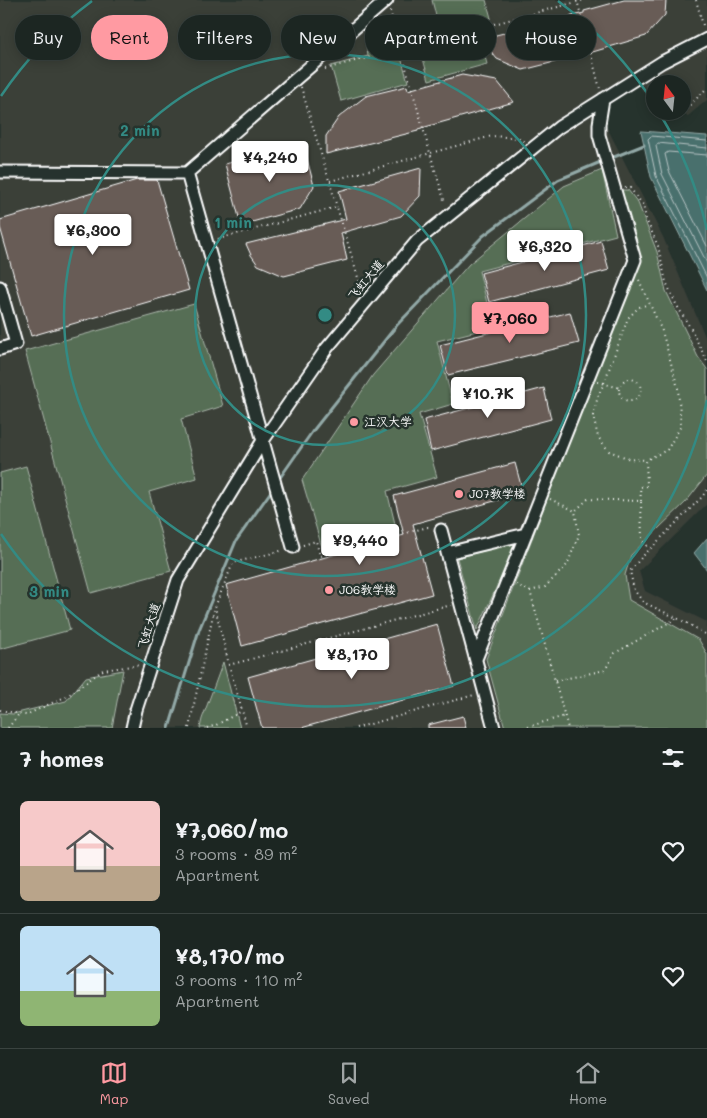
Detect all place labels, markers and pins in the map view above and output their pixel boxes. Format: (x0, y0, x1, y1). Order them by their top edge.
pin: ¥4,240 (229, 140, 311, 183)
pin: ¥6,300 (52, 214, 134, 256)
pin: ¥6,320 (504, 230, 586, 272)
pin: ¥7,060 (469, 302, 551, 344)
centre of rings (316, 306, 334, 324)
pin: ¥10.7K (447, 376, 529, 419)
place label: 江汉大学 (364, 413, 412, 429)
marker: 江汉大学 (348, 416, 360, 428)
place label: J07教学楼 (469, 485, 526, 501)
marker: J07教学楼 (453, 488, 465, 500)
pin: ¥9,440 (319, 524, 401, 566)
place label: J06教学楼 (339, 581, 396, 597)
marker: J06教学楼 (323, 584, 335, 596)
pin: ¥8,170 (311, 638, 393, 680)

